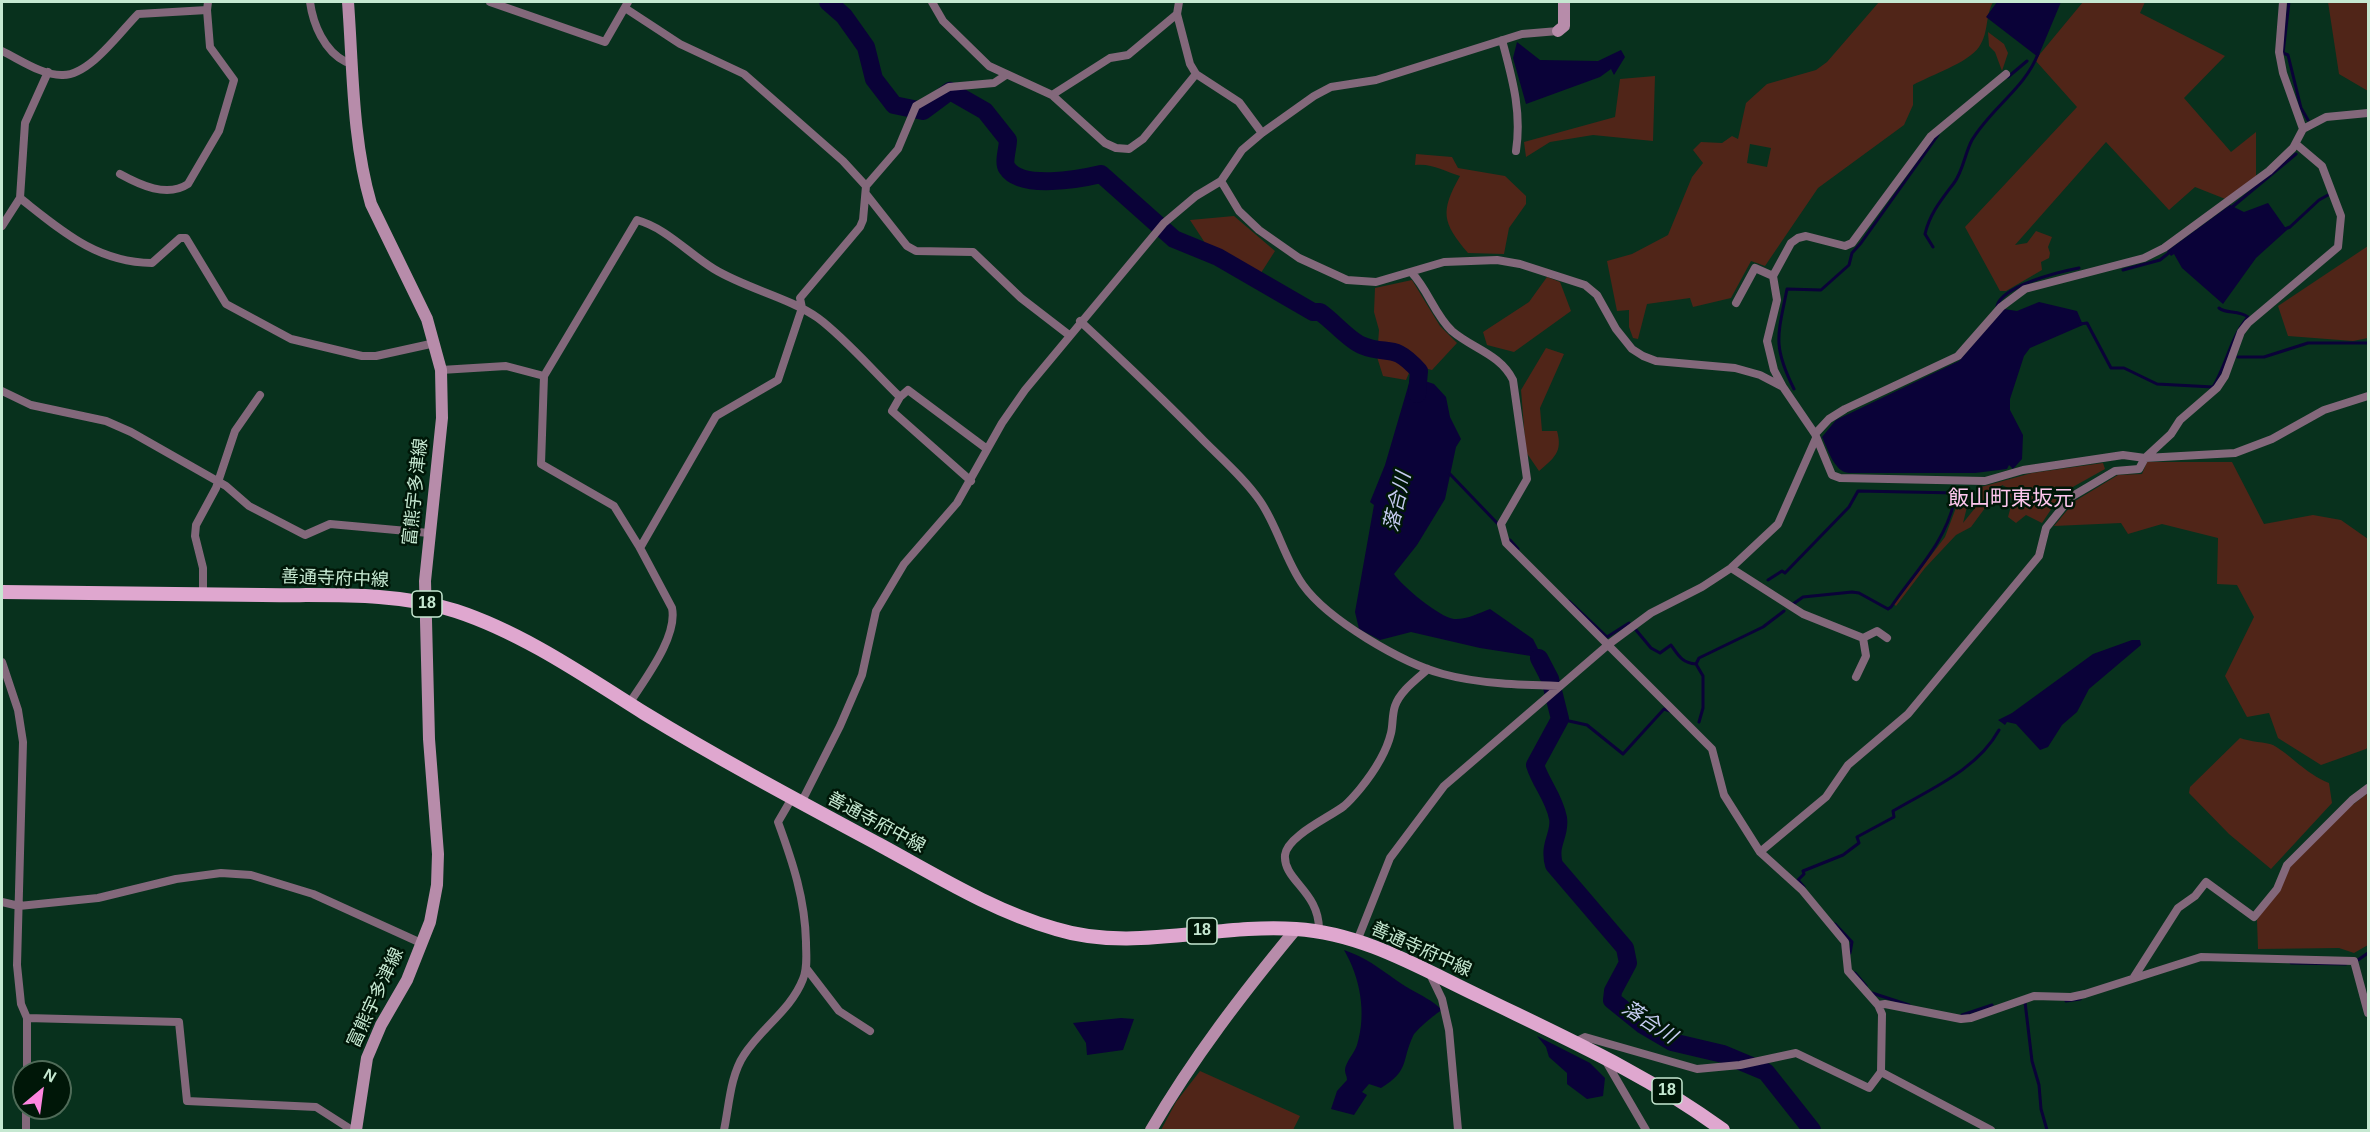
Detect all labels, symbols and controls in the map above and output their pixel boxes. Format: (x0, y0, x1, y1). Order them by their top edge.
street label: 富熊宇多津線 (400, 437, 432, 547)
water label: 落合川 (1380, 470, 1416, 534)
district label: 飯山町東坂元 (1948, 486, 2074, 512)
street label: 善通寺府中線 (281, 566, 389, 592)
road number: 18 (412, 591, 442, 617)
street label: 善通寺府中線 (823, 788, 929, 858)
road number: 18 (1187, 918, 1217, 944)
street label: 善通寺府中線 (1367, 918, 1475, 982)
street label: 富熊宇多津線 (343, 944, 409, 1052)
water label: 落合川 (1617, 997, 1681, 1049)
north arrow (12, 1060, 72, 1120)
text: N (41, 1065, 59, 1086)
road number: 18 (1652, 1078, 1682, 1104)

